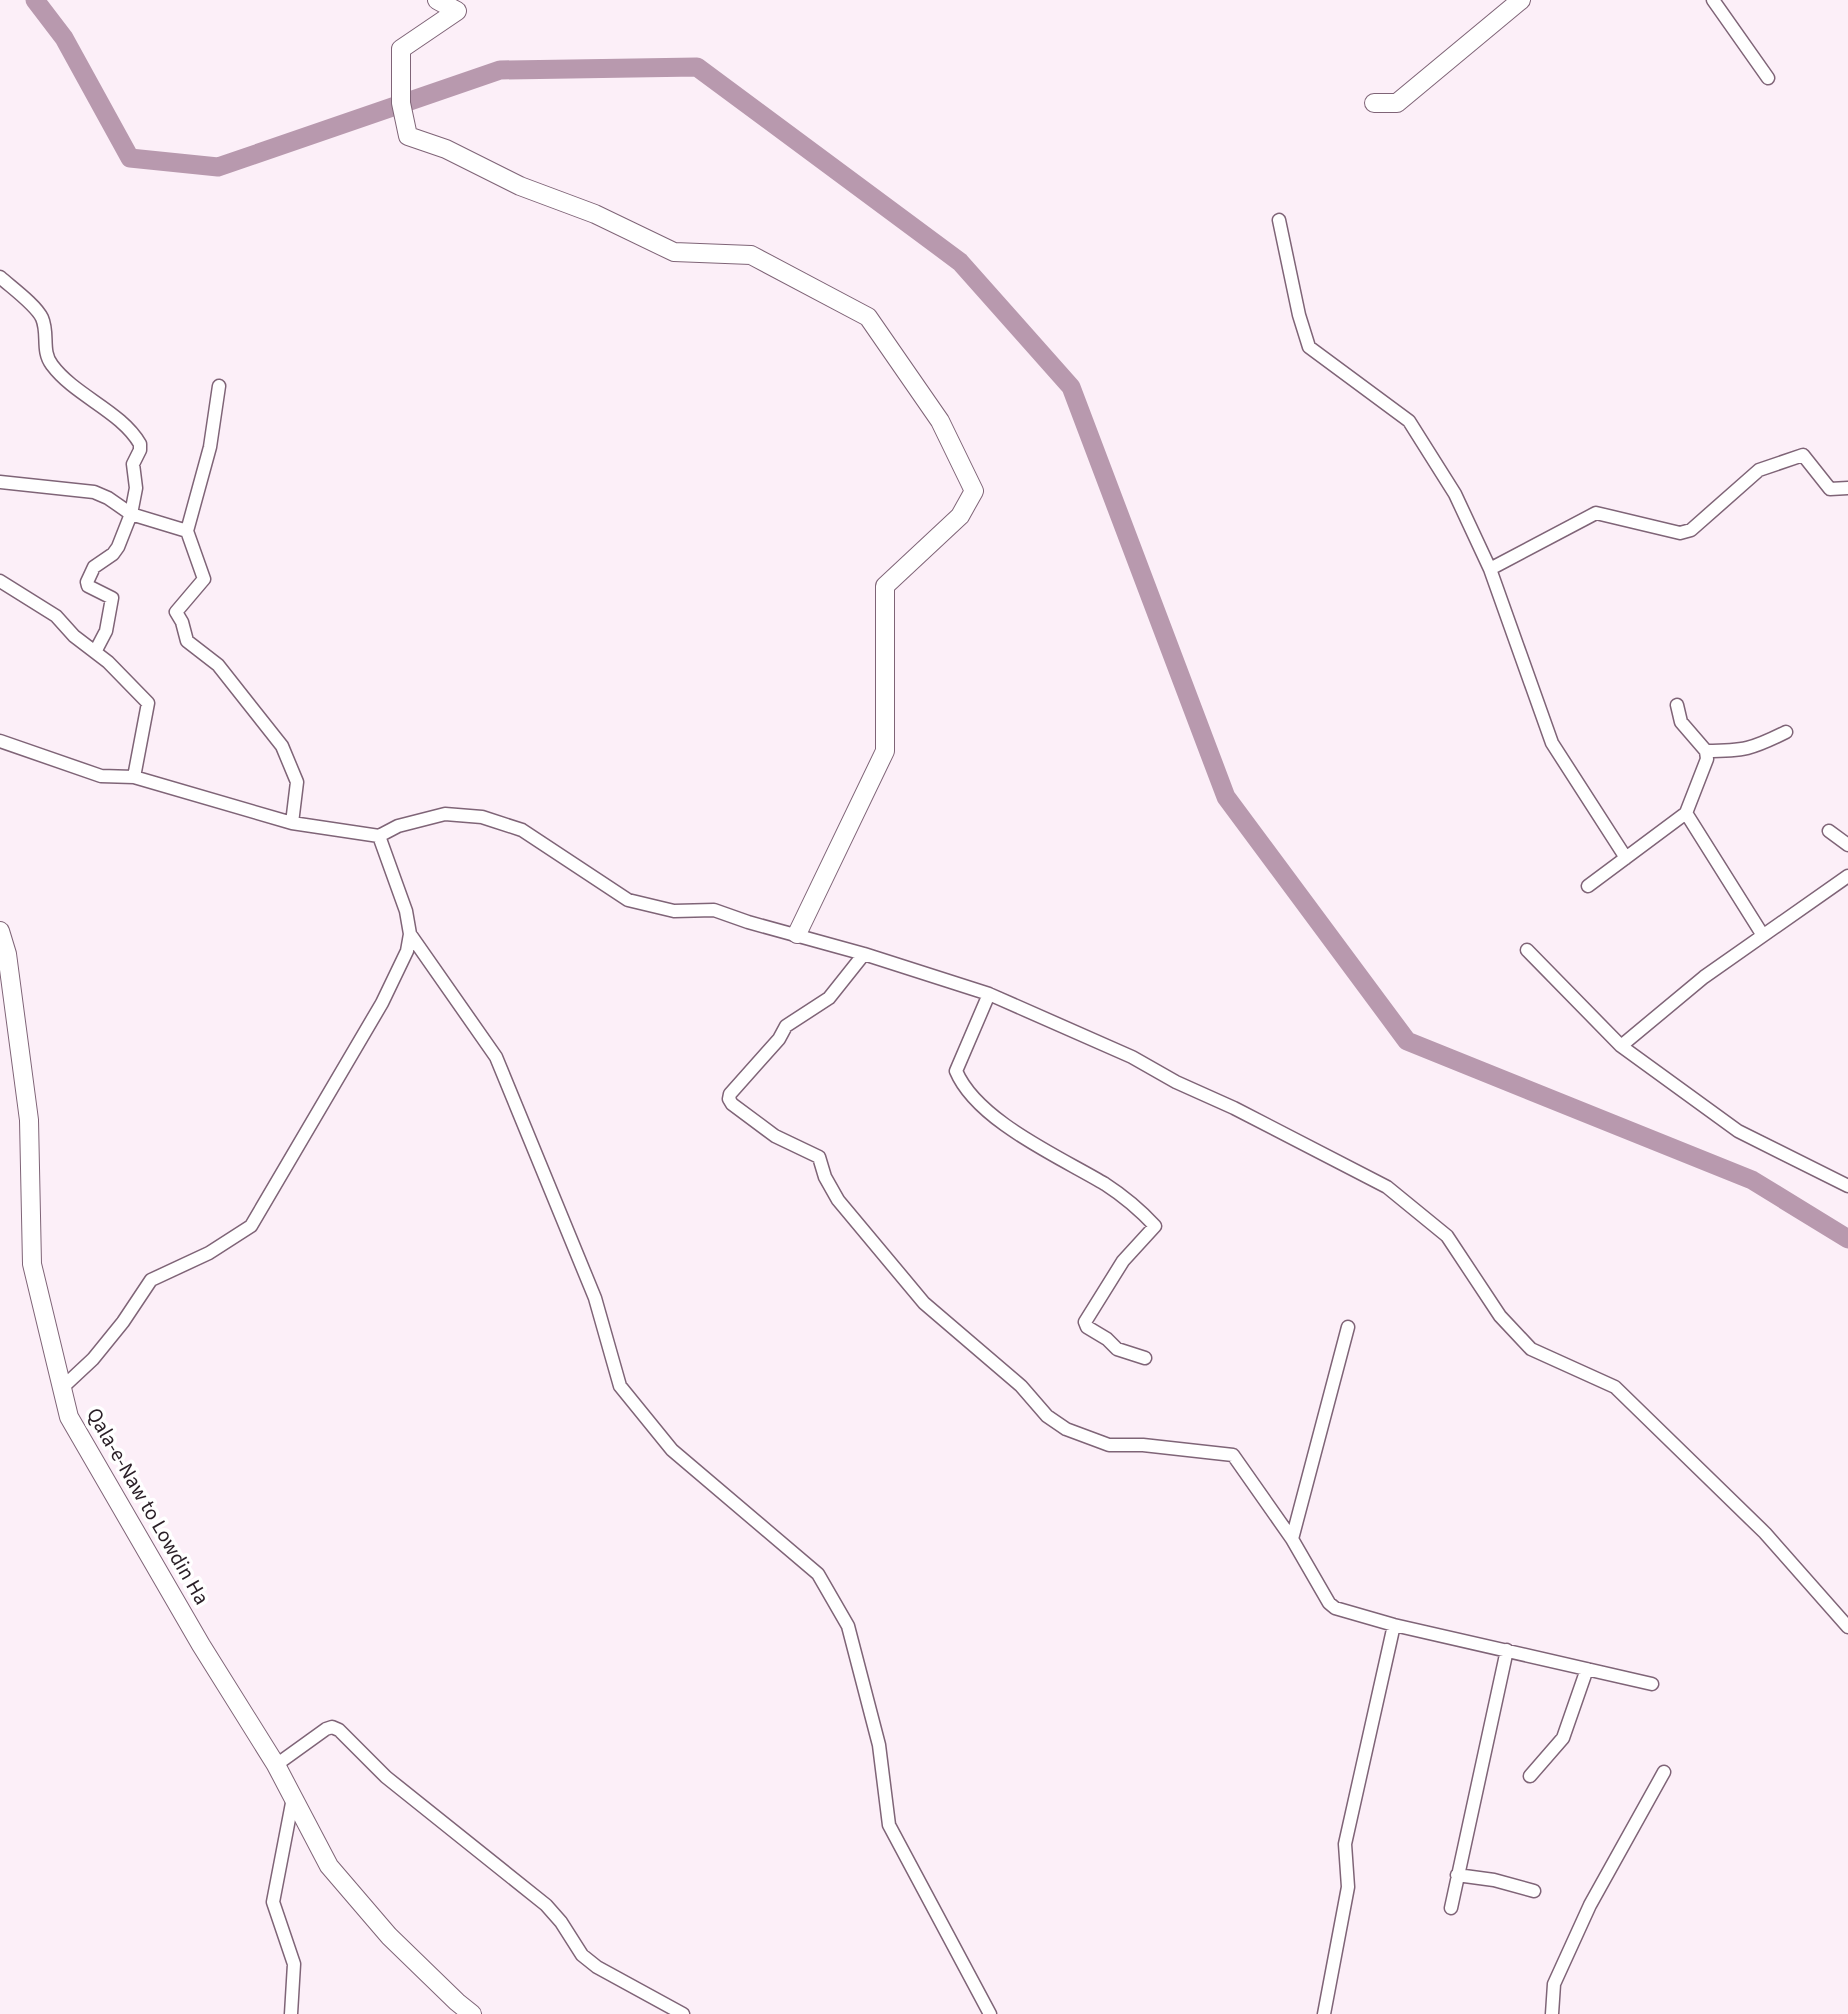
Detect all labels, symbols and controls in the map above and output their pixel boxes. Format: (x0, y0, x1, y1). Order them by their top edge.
street label: Qala-e-Naw to Lowdin Ha (79, 1402, 217, 1610)

